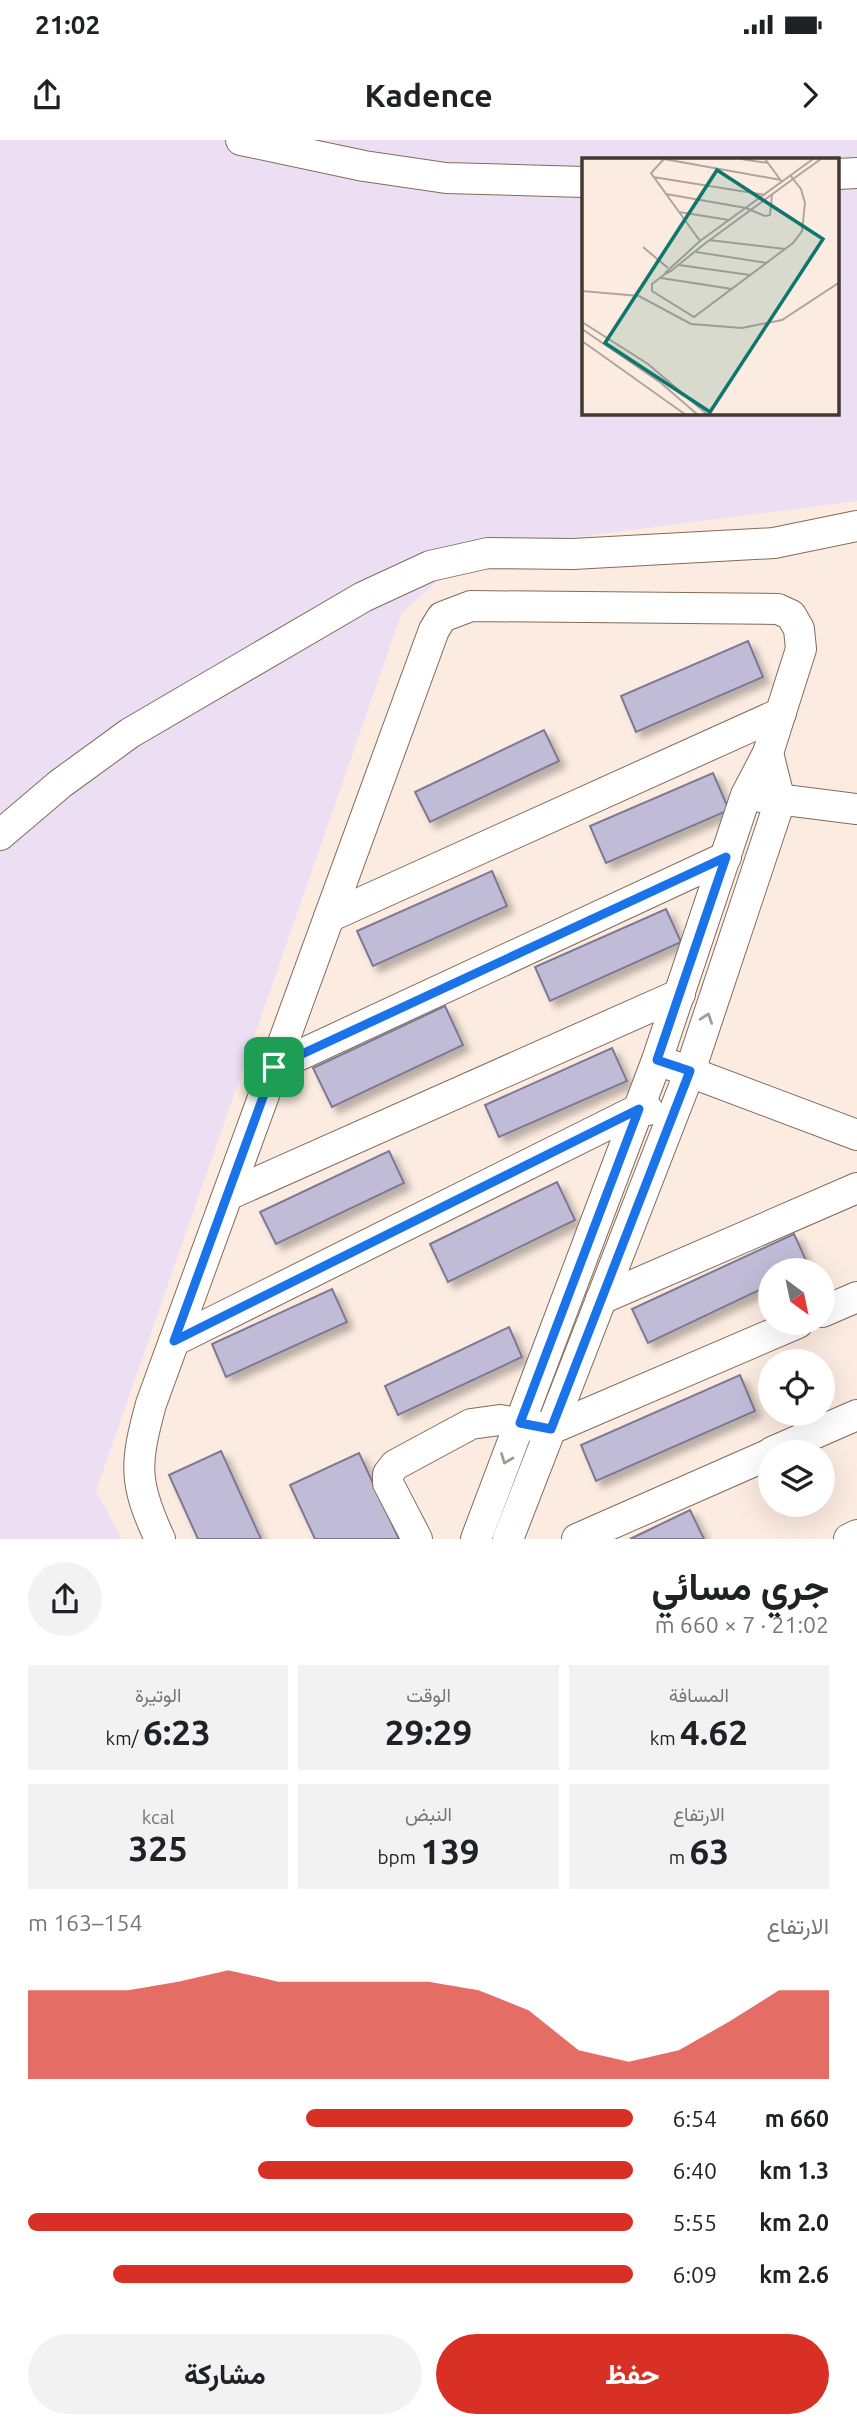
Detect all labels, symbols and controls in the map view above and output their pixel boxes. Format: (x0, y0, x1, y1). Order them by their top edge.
text: 21:02 (35, 10, 100, 39)
icon: share (28, 76, 66, 114)
icon: forward (791, 76, 829, 114)
text: Kadence (364, 77, 493, 113)
inset map (582, 158, 840, 415)
one-way arrow (699, 1012, 714, 1024)
pin (244, 1037, 304, 1097)
icon: arrive (255, 1048, 293, 1086)
north arrow (758, 1258, 835, 1335)
map controls (758, 1258, 835, 1517)
button: locate (758, 1349, 835, 1426)
button: layers (758, 1440, 835, 1517)
one-way arrow (500, 1453, 514, 1465)
button: share (28, 1562, 102, 1636)
text: جري مسائي (651, 1565, 829, 1607)
text: 21:02 · 7 × 660 m (655, 1612, 829, 1637)
text: الوتيرة (135, 1684, 181, 1706)
text: الوقت (406, 1684, 451, 1706)
text: المسافة (669, 1684, 729, 1706)
text: 6:23 (143, 1712, 211, 1752)
text: 29:29 (385, 1712, 472, 1752)
text: 4.62 (680, 1712, 748, 1752)
text: /km (106, 1727, 143, 1749)
text: km (650, 1727, 680, 1749)
text: النبض (405, 1803, 452, 1825)
text: الارتفاع (673, 1803, 725, 1825)
text: kcal (142, 1806, 175, 1828)
text: 325 (129, 1828, 188, 1868)
text: 139 (420, 1831, 480, 1871)
text: 63 (689, 1831, 729, 1871)
text: bpm (377, 1846, 420, 1868)
text: m (669, 1846, 689, 1868)
text: 154–163 m (28, 1910, 142, 1935)
text: الارتفاع (767, 1913, 829, 1938)
text: 6:54 (672, 2106, 717, 2131)
text: 660 m (765, 2106, 829, 2131)
text: 6:40 (672, 2158, 717, 2183)
text: 1.3 km (759, 2158, 829, 2183)
text: 5:55 (672, 2210, 717, 2235)
text: 2.0 km (759, 2210, 829, 2235)
text: 6:09 (672, 2262, 717, 2287)
text: 2.6 km (759, 2262, 829, 2287)
button: مشاركة (28, 2334, 422, 2414)
button: حفظ (436, 2334, 829, 2414)

